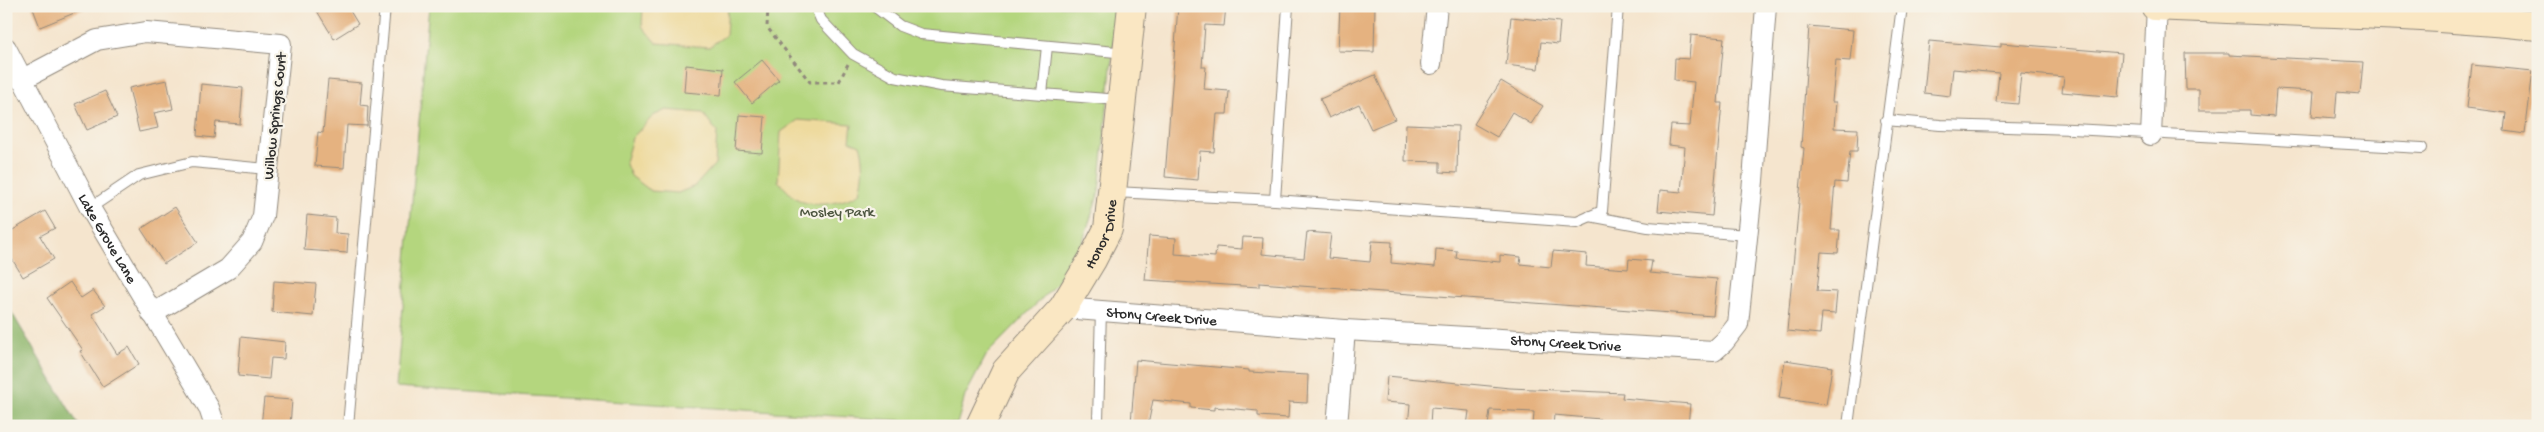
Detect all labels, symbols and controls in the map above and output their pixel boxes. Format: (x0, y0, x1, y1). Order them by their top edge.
street label: Willow Springs Court (260, 50, 292, 181)
street label: Lake Grove Lane (73, 191, 140, 288)
street label: Honor Drive (1082, 198, 1122, 273)
park label: Mosley Park (800, 204, 875, 222)
street label: Stony Creek Drive (1106, 304, 1218, 331)
street label: Stony Creek Drive (1510, 332, 1622, 357)

